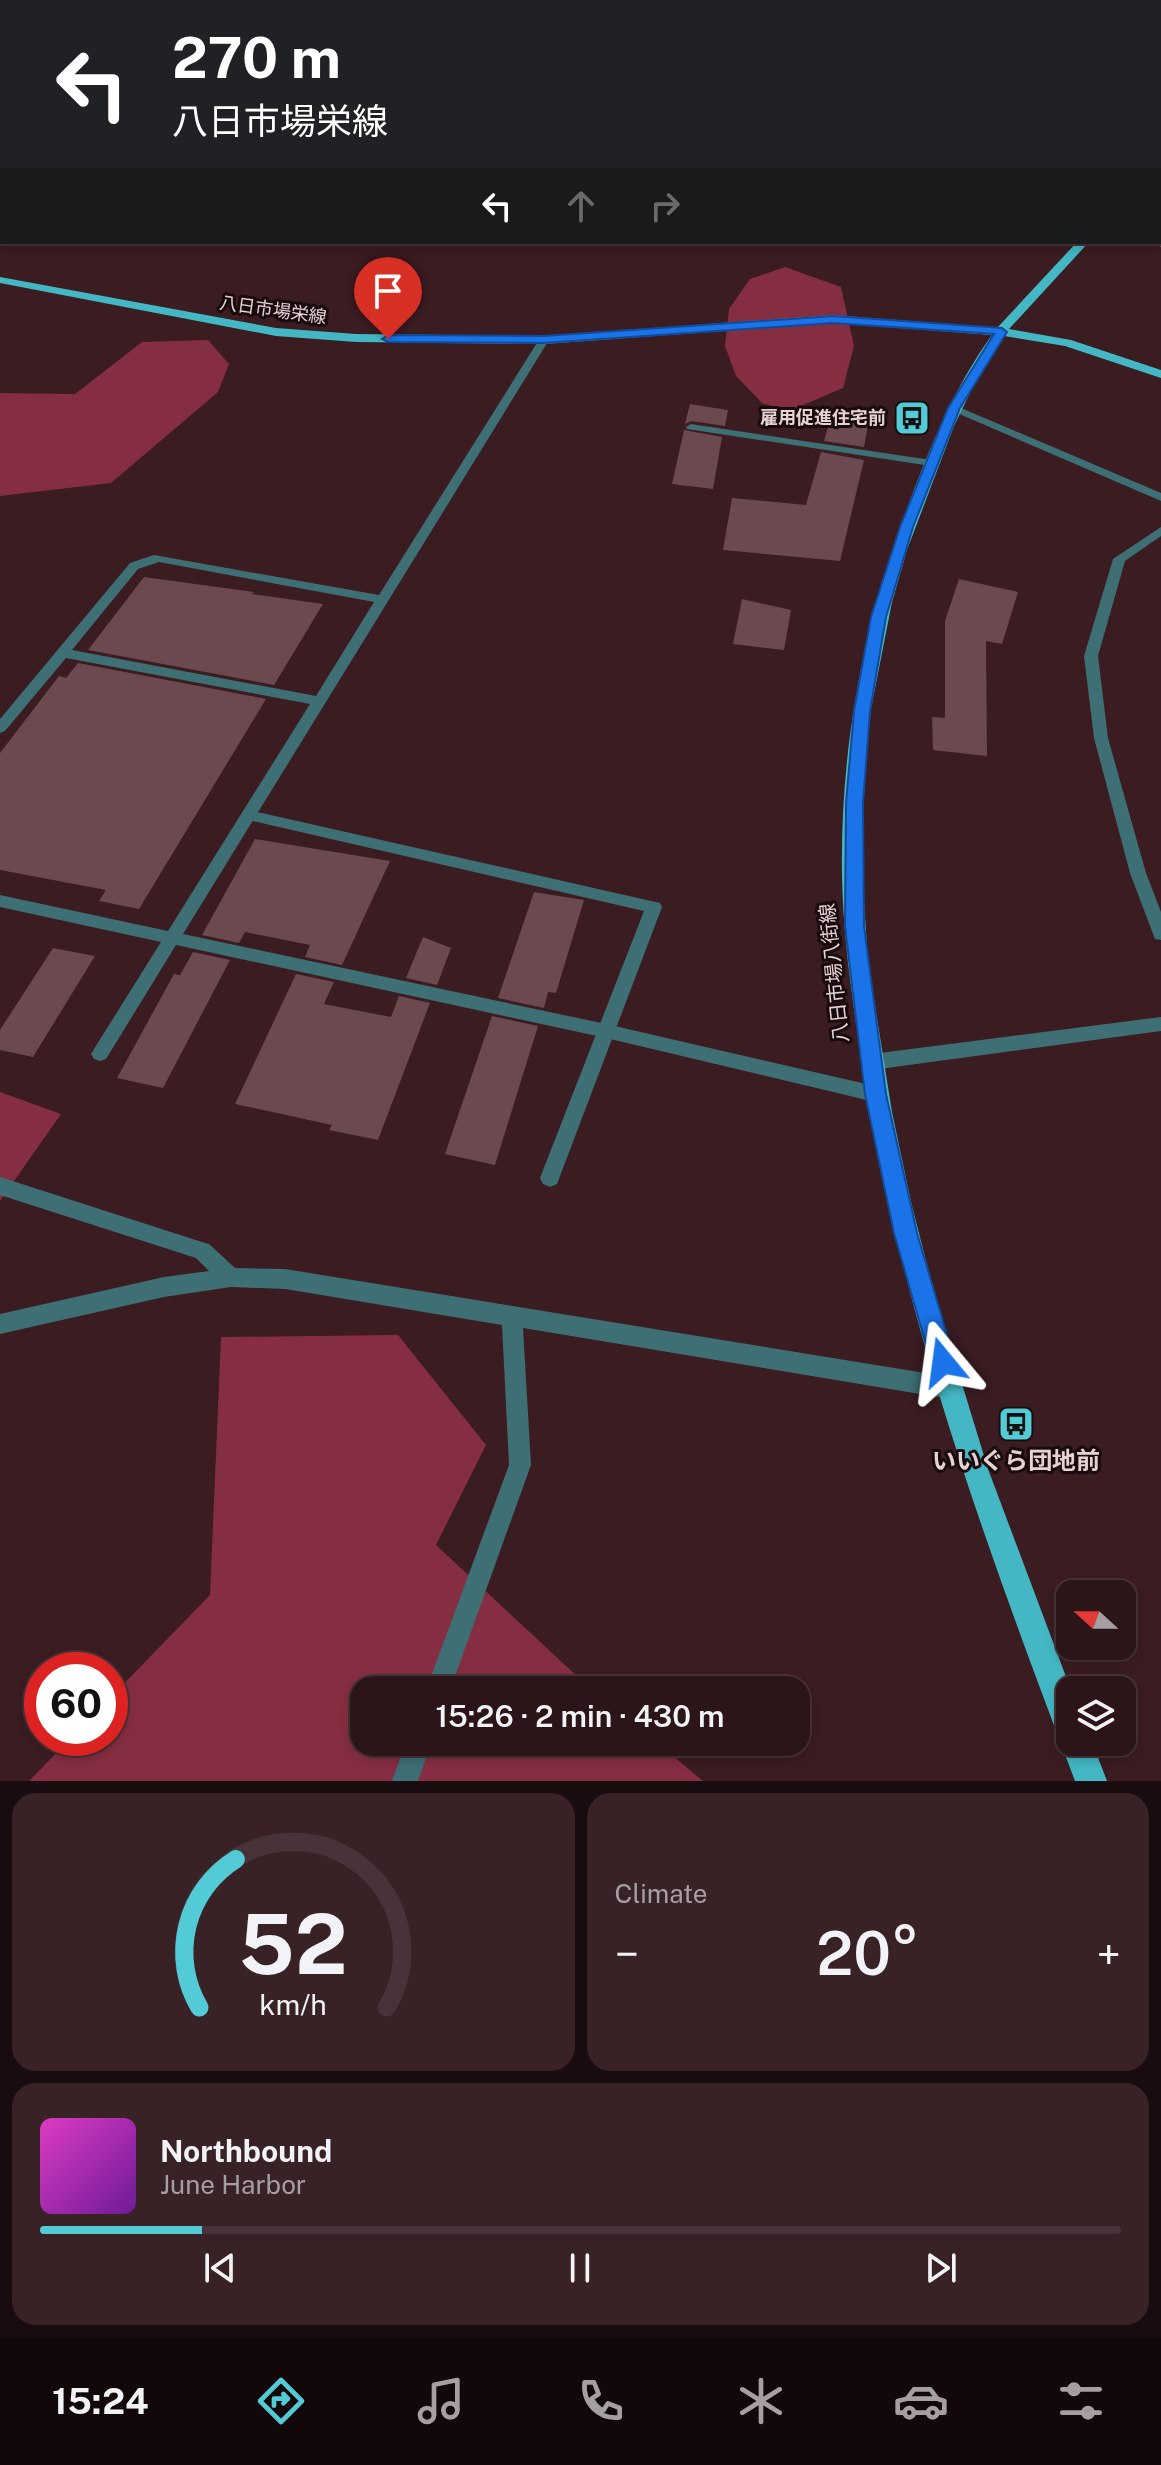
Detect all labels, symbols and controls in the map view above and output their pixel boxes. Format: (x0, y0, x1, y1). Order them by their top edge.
text: 270 m (172, 25, 341, 91)
icon: left (40, 32, 144, 136)
text: 八日市場栄線 (172, 100, 388, 142)
icon: left (475, 184, 519, 228)
icon: ahead (559, 184, 603, 228)
icon: right (643, 184, 687, 228)
pin (354, 257, 422, 339)
icon: arrive (366, 269, 410, 313)
street label: 八日市場栄線 (218, 292, 328, 327)
bus stop icon: 雇用促進住宅前 (893, 399, 931, 437)
place label: 雇用促進住宅前 (760, 407, 886, 428)
street label: 八日市場八街線 (815, 902, 853, 1044)
position arrow (901, 1320, 985, 1404)
bus stop icon: いいぐら団地前 (997, 1405, 1035, 1443)
place label: いいぐら団地前 (932, 1446, 1100, 1474)
north arrow (1056, 1580, 1136, 1660)
map controls (1056, 1580, 1136, 1756)
speed limit sign: 60 (24, 1652, 128, 1756)
button: layers (1056, 1676, 1136, 1756)
text: 15:26 · 2 min · 430 m (435, 1698, 725, 1734)
text: Climate (615, 1878, 708, 1909)
text: 52 (239, 1895, 348, 1993)
text: 20° (816, 1918, 919, 1989)
text: − (615, 1928, 639, 1980)
text: + (1097, 1928, 1121, 1980)
text: km/h (260, 1988, 327, 2021)
text: Northbound (160, 2133, 332, 2169)
text: June Harbor (160, 2169, 306, 2200)
icon: previous (198, 2246, 242, 2290)
icon: pause (558, 2246, 602, 2290)
icon: next (919, 2246, 963, 2290)
icon: directions (253, 2373, 309, 2429)
icon: music (413, 2373, 469, 2429)
icon: phone (573, 2373, 629, 2429)
icon: climate (733, 2373, 789, 2429)
icon: car (893, 2373, 949, 2429)
icon: filters (1053, 2373, 1109, 2429)
text: 15:24 (52, 2380, 149, 2422)

